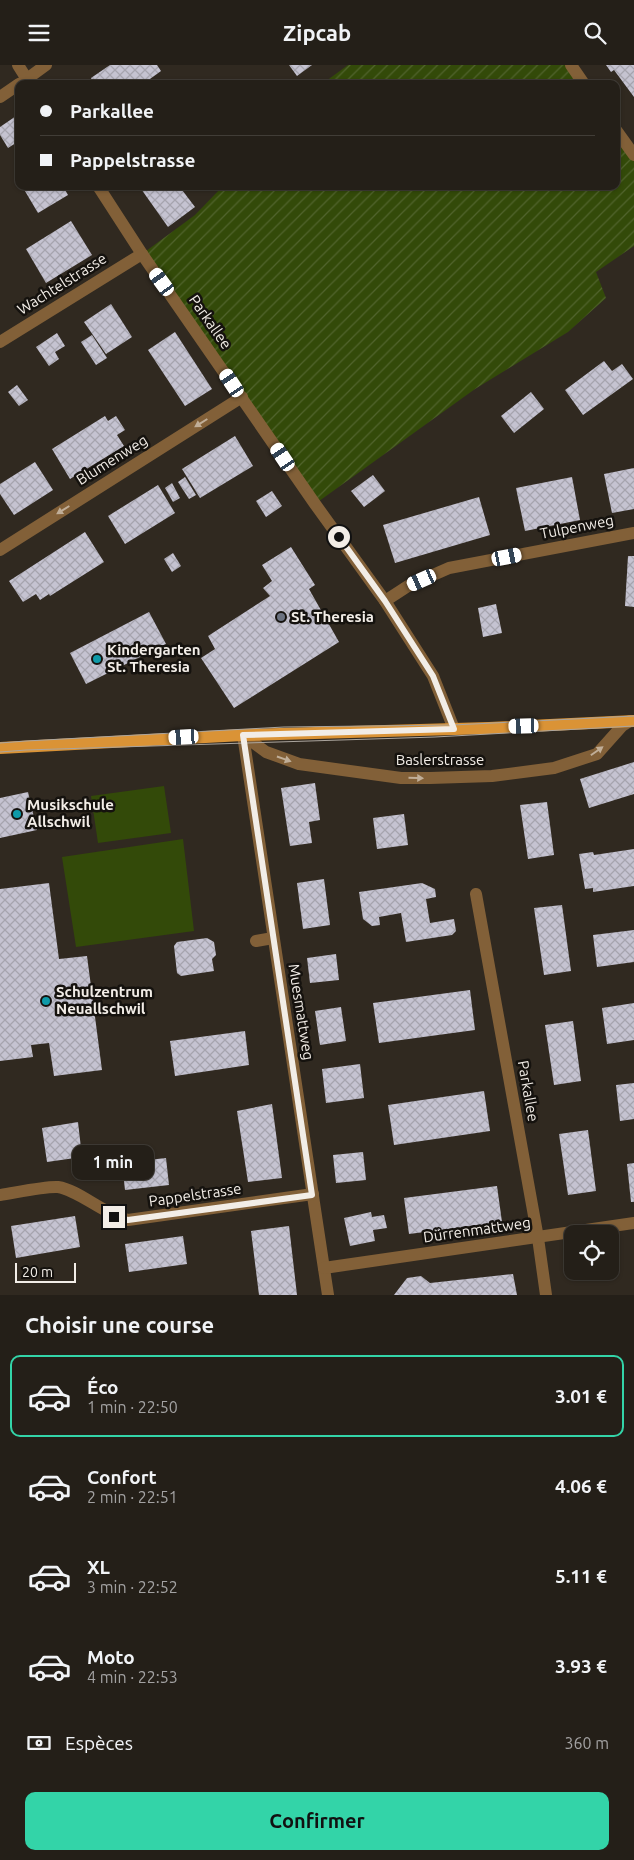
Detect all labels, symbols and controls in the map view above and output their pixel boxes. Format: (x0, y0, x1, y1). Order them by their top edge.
icon: menu (25, 19, 53, 47)
icon: search (581, 19, 609, 47)
text: Zipcab (283, 20, 351, 45)
text: Parkallee (70, 100, 154, 122)
text: Pappelstrasse (70, 149, 196, 171)
street label: Wachtelstrasse (14, 249, 109, 318)
car (147, 265, 176, 299)
street label: Parkallee (186, 291, 235, 352)
car (217, 366, 246, 400)
one-way arrow (194, 418, 207, 428)
street label: Blumenweg (73, 431, 150, 488)
car (268, 440, 297, 474)
one-way arrow (57, 505, 70, 514)
street label: Tulpenweg (539, 511, 615, 542)
route start (328, 526, 350, 548)
car (490, 547, 523, 567)
car (405, 567, 438, 593)
place label: St. Theresia (291, 608, 374, 625)
marker: St. Theresia (275, 611, 287, 623)
place label: Kindergarten St. Theresia (107, 641, 201, 675)
marker: Kindergarten St. Theresia (91, 653, 103, 665)
car (508, 718, 539, 734)
car (168, 729, 199, 745)
one-way arrow (590, 746, 603, 756)
street label: Baslerstrasse (396, 751, 484, 768)
one-way arrow (277, 756, 292, 763)
one-way arrow (408, 774, 424, 782)
place label: Musikschule Allschwil (27, 796, 114, 830)
marker: Musikschule Allschwil (11, 808, 23, 820)
street label: Muesmattweg (285, 962, 318, 1061)
place label: Schulzentrum Neuallschwil (56, 983, 153, 1017)
marker: Schulzentrum Neuallschwil (40, 995, 52, 1007)
street label: Parkallee (515, 1059, 542, 1123)
callout: 1 min (73, 1145, 155, 1179)
text: 1 min (93, 1153, 133, 1171)
street label: Pappelstrasse (148, 1180, 242, 1209)
route end (103, 1206, 125, 1228)
street label: Dürrenmattweg (422, 1214, 532, 1245)
map controls (564, 1225, 619, 1280)
button: locate (564, 1225, 619, 1280)
scale bar (15, 1260, 76, 1283)
text: 20 m (22, 1264, 53, 1280)
text: Choisir une course (25, 1312, 214, 1337)
icon: car (27, 1374, 72, 1419)
text: Éco (87, 1376, 119, 1398)
text: 3.01 € (555, 1385, 607, 1407)
text: 1 min · 22:50 (87, 1398, 178, 1416)
icon: car (27, 1464, 72, 1509)
text: Confort (87, 1466, 157, 1488)
text: 4.06 € (555, 1475, 607, 1497)
text: 2 min · 22:51 (87, 1488, 178, 1506)
icon: car (27, 1554, 72, 1599)
text: XL (87, 1556, 110, 1578)
text: 5.11 € (555, 1565, 607, 1587)
text: 3 min · 22:52 (87, 1578, 178, 1596)
icon: car (27, 1644, 72, 1689)
text: Moto (87, 1646, 135, 1668)
text: 3.93 € (555, 1655, 607, 1677)
text: 4 min · 22:53 (87, 1668, 178, 1686)
icon: cash (25, 1729, 53, 1757)
text: Espèces (65, 1732, 133, 1754)
text: 360 m (564, 1734, 609, 1752)
button: Confirmer (25, 1792, 609, 1850)

